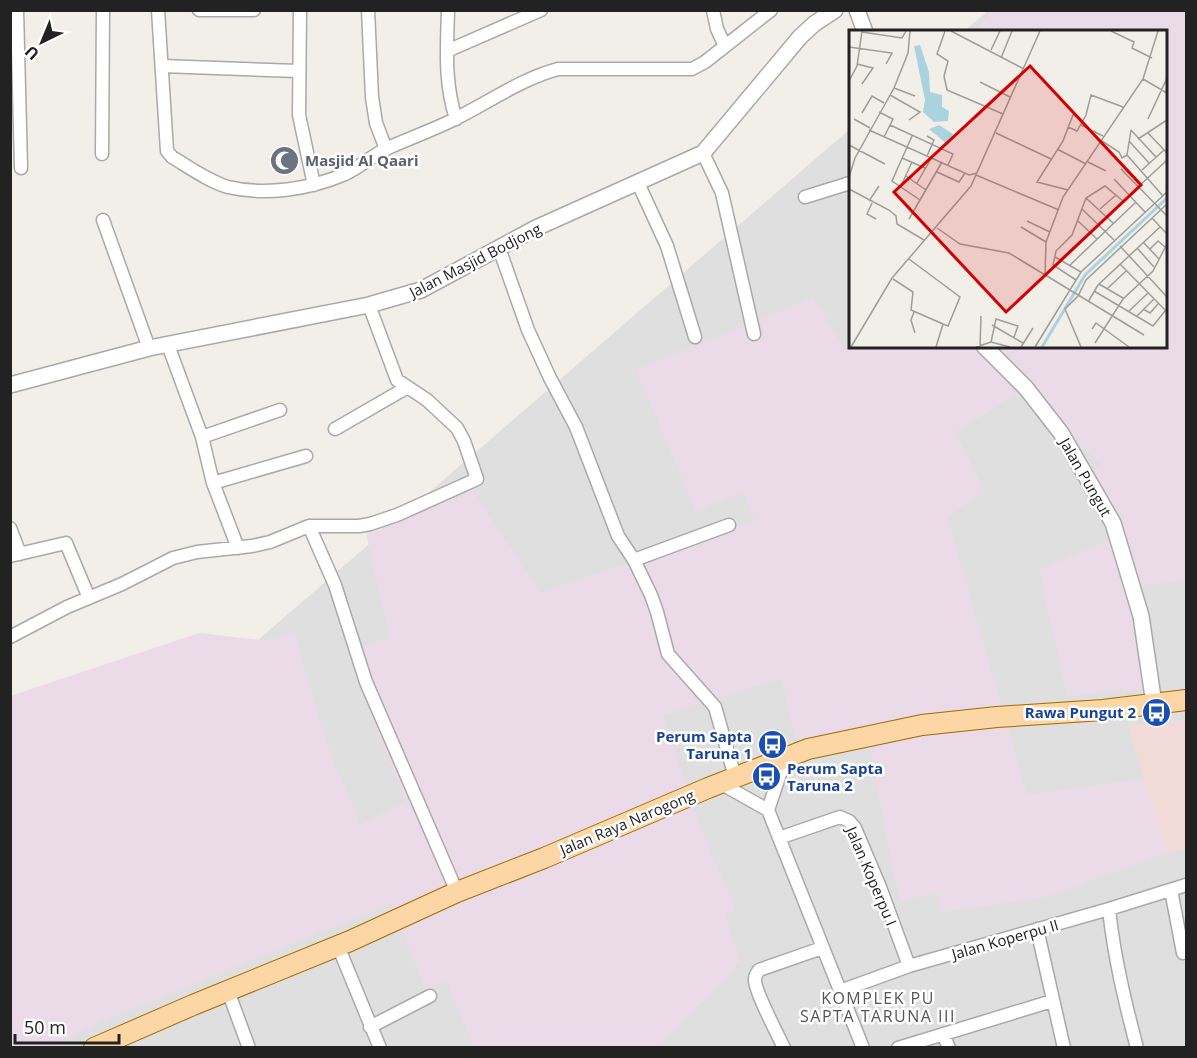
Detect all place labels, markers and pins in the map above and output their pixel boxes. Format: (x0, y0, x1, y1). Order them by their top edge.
mosque icon: Masjid Al Qaari (268, 144, 300, 176)
place label: Masjid Al Qaari (305, 150, 418, 170)
bus stop icon: Rawa Pungut 2 (1141, 696, 1173, 728)
place label: Rawa Pungut 2 (1025, 702, 1136, 722)
place label: Perum Sapta Taruna 1 (656, 726, 752, 763)
bus stop icon: Perum Sapta Taruna 1 (757, 729, 789, 761)
place label: Perum Sapta Taruna 2 (787, 758, 883, 795)
bus stop icon: Perum Sapta Taruna 2 (750, 761, 782, 793)

